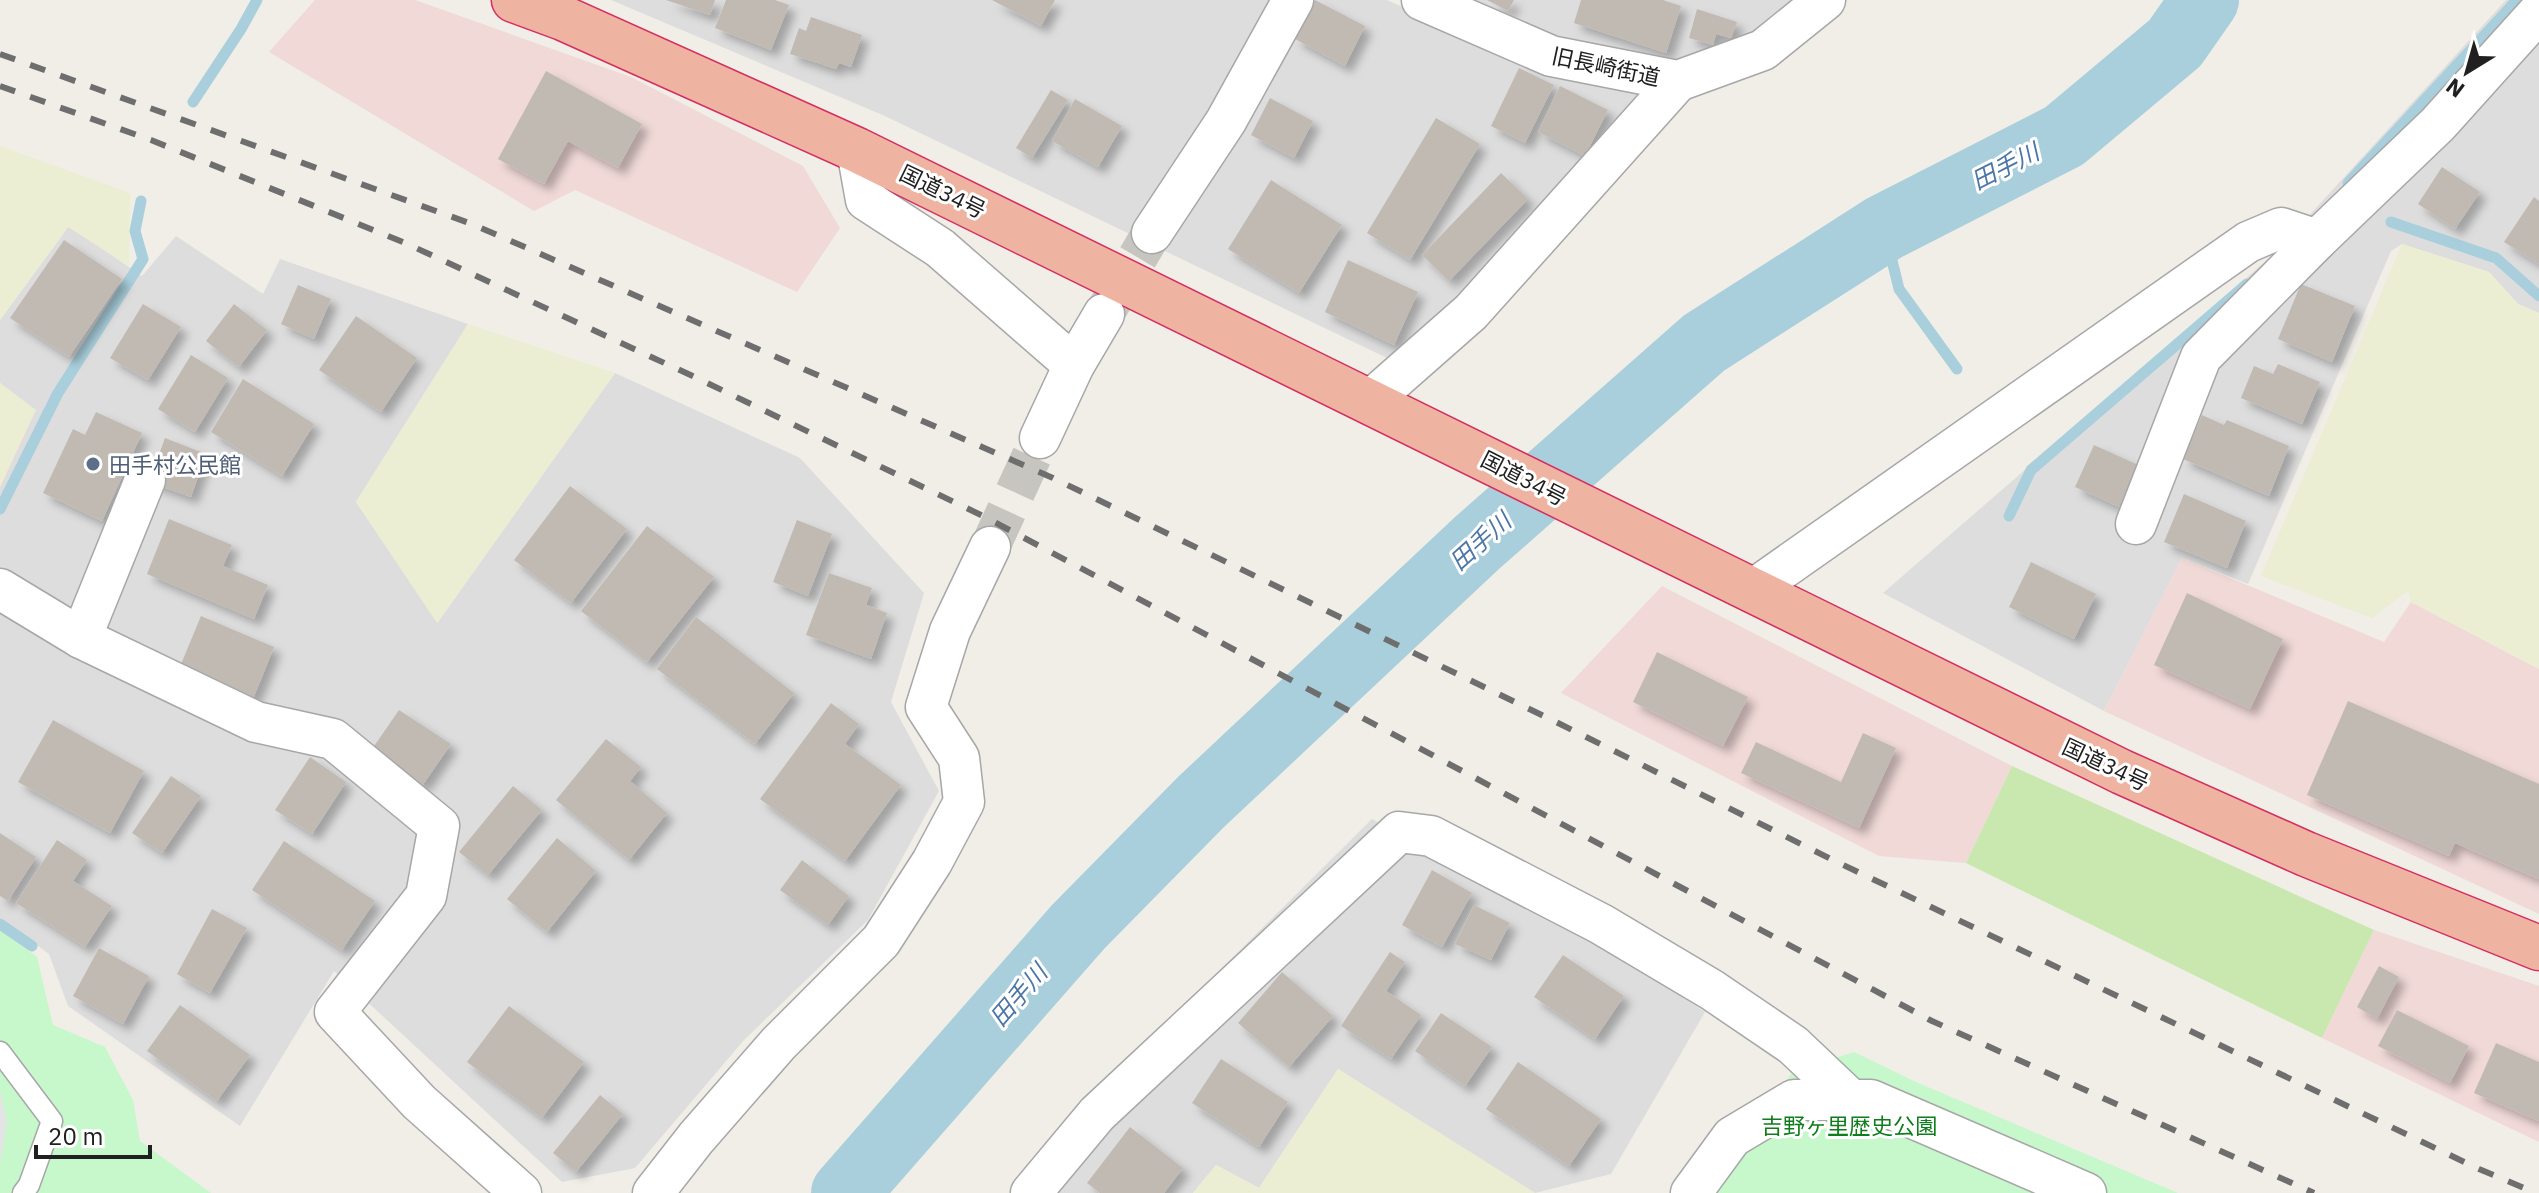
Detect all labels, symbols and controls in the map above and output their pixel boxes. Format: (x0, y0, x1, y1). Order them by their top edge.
north arrow (2427, 32, 2507, 112)
street label: 旧長崎街道 (1549, 40, 1663, 92)
text: N (2440, 72, 2470, 105)
water label: 田手川 (1966, 134, 2047, 197)
street label: 国道34号 (895, 158, 991, 224)
street label: 国道34号 (1476, 444, 1572, 512)
place label: 田手村公民館 (109, 450, 241, 479)
marker: 田手村公民館 (84, 455, 102, 473)
water label: 田手川 (1443, 503, 1520, 577)
street label: 国道34号 (2058, 731, 2154, 797)
water label: 田手川 (982, 955, 1056, 1033)
scale bar (36, 1109, 150, 1159)
park label: 吉野ヶ里歴史公園 (1761, 1111, 1937, 1140)
text: 20 m (48, 1120, 103, 1152)

